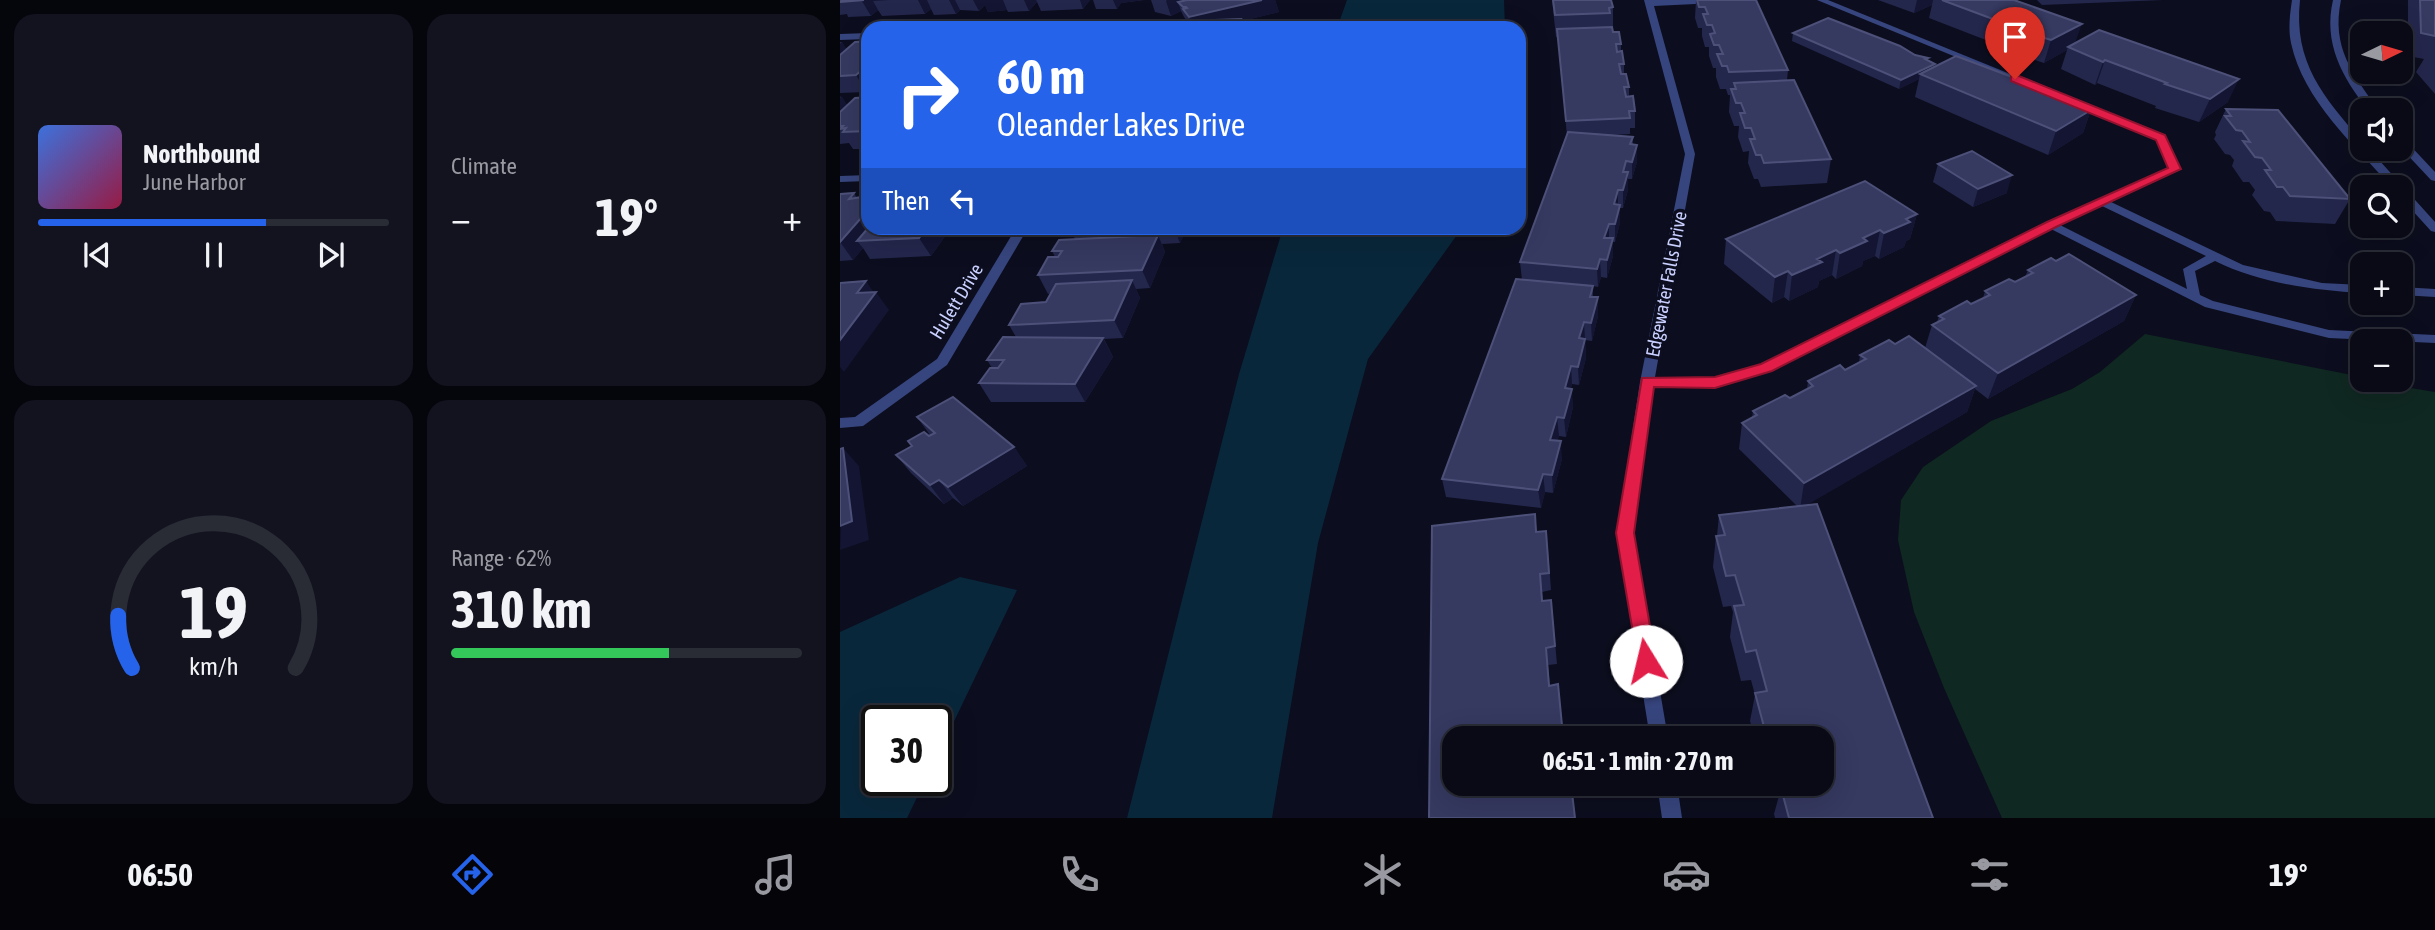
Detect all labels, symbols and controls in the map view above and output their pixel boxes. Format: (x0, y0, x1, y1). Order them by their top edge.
pin (1985, 7, 2045, 79)
icon: arrive (1996, 18, 2034, 56)
north arrow (2350, 21, 2413, 84)
map controls (2350, 21, 2413, 392)
text: 60 m (997, 48, 1085, 104)
icon: right (882, 49, 973, 140)
button: sound (2350, 98, 2413, 161)
text: Oleander Lakes Drive (997, 106, 1245, 143)
text: Northbound (143, 139, 260, 169)
text: Climate (451, 153, 517, 179)
text: June Harbor (143, 169, 246, 195)
button: search (2350, 175, 2413, 238)
icon: left (944, 182, 982, 220)
text: Then (882, 186, 930, 216)
text: 19° (595, 187, 658, 247)
text: − (451, 196, 471, 239)
text: + (782, 196, 802, 239)
street label: Edgewater Falls Drive (1641, 209, 1691, 359)
icon: previous (78, 236, 116, 274)
icon: pause (195, 236, 233, 274)
icon: next (312, 236, 350, 274)
button: + (2350, 252, 2413, 315)
street label: Hulett Drive (925, 259, 987, 343)
button: − (2350, 329, 2413, 392)
text: Range · 62% (451, 545, 551, 571)
text: 19 (179, 570, 248, 653)
text: 310 km (451, 579, 592, 639)
position arrow (1609, 624, 1683, 698)
text: km/h (189, 652, 238, 680)
speed limit sign: 30 (861, 705, 952, 796)
text: 06:51 · 1 min · 270 m (1543, 746, 1733, 776)
icon: directions (448, 850, 497, 899)
icon: music (751, 850, 800, 899)
icon: phone (1055, 850, 1104, 899)
icon: climate (1358, 850, 1407, 899)
icon: car (1662, 850, 1711, 899)
icon: filters (1965, 850, 2014, 899)
text: 06:50 (127, 856, 193, 893)
text: 19° (2269, 856, 2308, 893)

